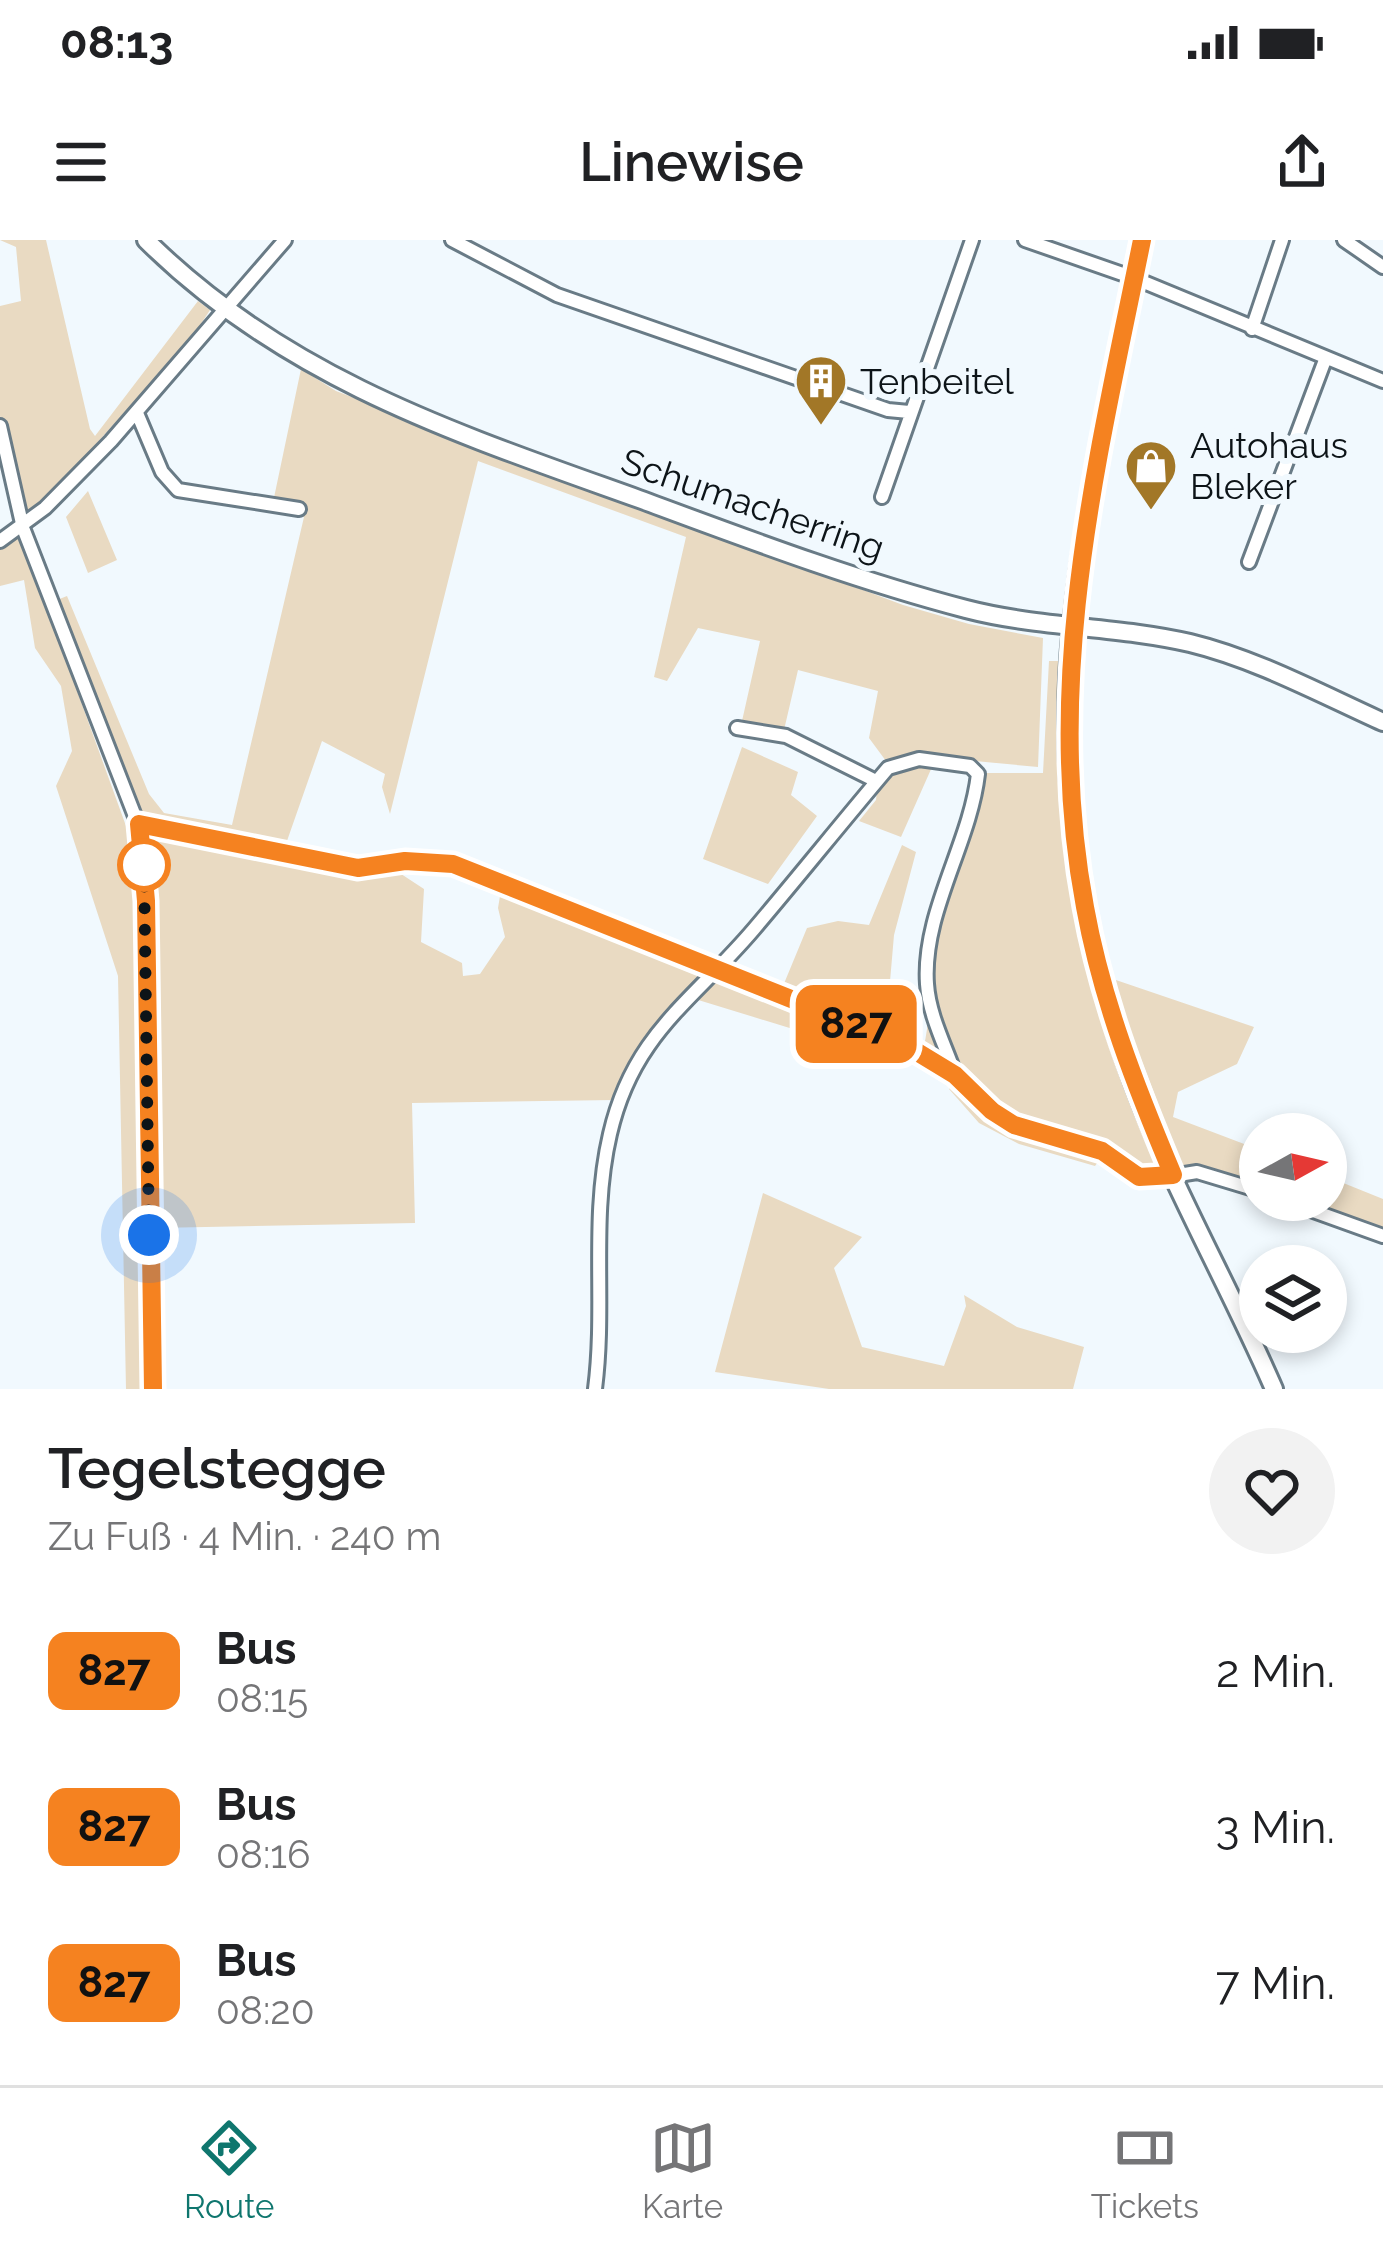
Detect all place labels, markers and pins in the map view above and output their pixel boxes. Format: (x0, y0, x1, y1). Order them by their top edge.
building icon: Tenbeitel (793, 353, 849, 427)
place label: Tenbeitel (860, 360, 1014, 402)
place label: Autohaus Bleker (1190, 424, 1348, 507)
shop icon: Autohaus Bleker (1123, 438, 1179, 512)
unlabelled marker (119, 840, 169, 890)

